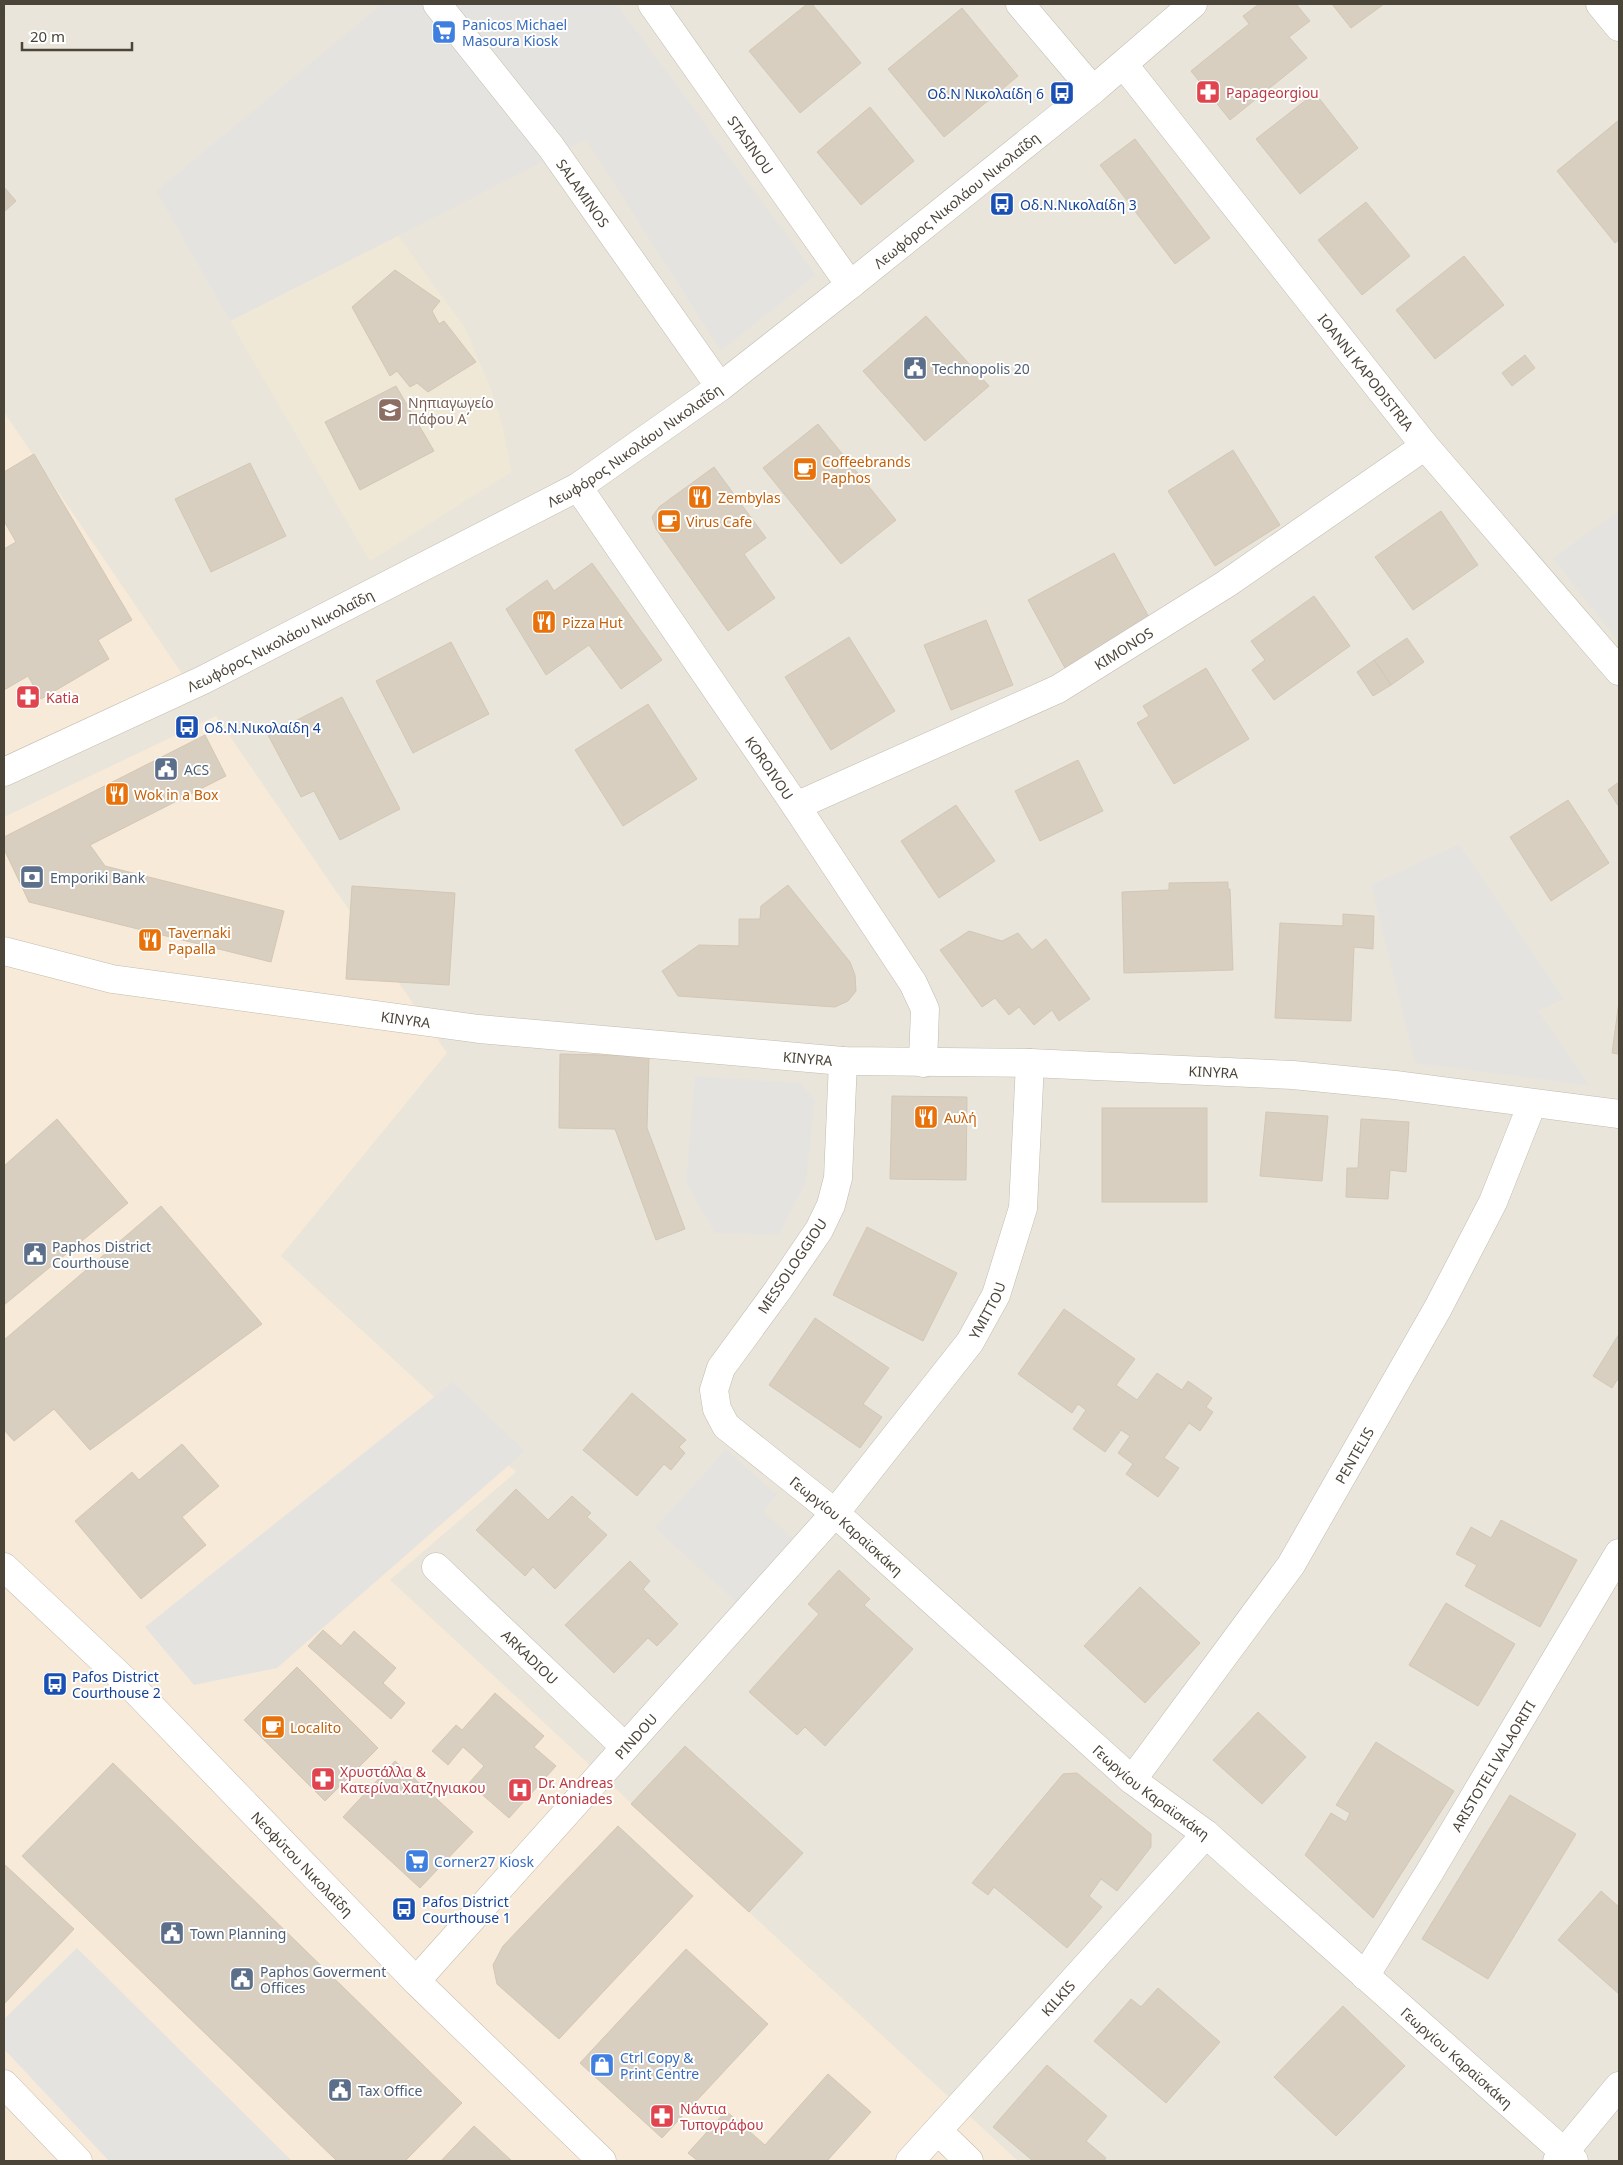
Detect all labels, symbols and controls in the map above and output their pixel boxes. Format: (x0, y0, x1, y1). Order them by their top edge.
place label: Panicos Michael Masoura Kiosk (462, 15, 567, 50)
supermarket icon: Panicos Michael Masoura Kiosk (431, 19, 457, 45)
scale bar (22, 20, 132, 52)
text: 20 m (30, 26, 65, 46)
pharmacy icon: Papageorgiou (1195, 79, 1221, 105)
bus stop icon: Οδ.Ν Νικολαίδη 6 (1049, 80, 1075, 106)
place label: Papageorgiou (1226, 83, 1319, 102)
place label: Οδ.Ν Νικολαίδη 6 (927, 84, 1044, 103)
street label: STASINOU (724, 111, 778, 178)
street label: Λεωφόρος Νικολάου Νικολαΐδη (869, 128, 1043, 272)
street label: SALAMINOS (553, 155, 614, 231)
bus stop icon: Οδ.Ν.Νικολαίδη 3 (989, 191, 1015, 217)
place label: Οδ.Ν.Νικολαίδη 3 (1020, 195, 1137, 214)
street label: IOANNI KAPODISTRIA (1314, 309, 1418, 434)
public building icon: Technopolis 20 (902, 355, 928, 381)
place label: Technopolis 20 (932, 359, 1030, 378)
street label: Λεωφόρος Νικολάου Νικολαΐδη (544, 379, 725, 511)
place label: Νηπιαγωγείο Πάφου Α΄ (408, 393, 494, 428)
school or university icon: Νηπιαγωγείο Πάφου Α΄ (377, 397, 403, 423)
place label: Coffeebrands Paphos (822, 452, 911, 487)
cafe icon: Coffeebrands Paphos (792, 456, 818, 482)
restaurant icon: Zembylas (687, 484, 713, 510)
place label: Zembylas (718, 488, 781, 507)
cafe icon: Virus Cafe (656, 508, 682, 534)
place label: Virus Cafe (686, 512, 752, 531)
street label: Λεωφόρος Νικολάου Νικολαΐδη (184, 584, 377, 696)
restaurant icon: Pizza Hut (531, 609, 557, 635)
place label: Pizza Hut (562, 613, 623, 632)
street label: KIMONOS (1090, 622, 1157, 674)
pharmacy icon: Katia (15, 684, 41, 710)
place label: Katia (46, 688, 79, 707)
bus stop icon: Οδ.Ν.Νικολαίδη 4 (174, 714, 200, 740)
place label: Οδ.Ν.Νικολαίδη 4 (204, 718, 321, 737)
street label: KOROIVOU (741, 732, 798, 803)
public building icon: ACS (153, 756, 179, 782)
place label: ACS (184, 760, 210, 779)
restaurant icon: Wok in a Box (104, 781, 130, 807)
place label: Wok in a Box (134, 785, 219, 804)
bank icon: Emporiki Bank (19, 864, 45, 890)
place label: Emporiki Bank (50, 868, 146, 887)
place label: Tavernaki Papalla (168, 923, 231, 958)
restaurant icon: Tavernaki Papalla (137, 927, 163, 953)
street label: KINYRA (380, 1006, 432, 1032)
street label: KINYRA (782, 1046, 833, 1070)
street label: KINYRA (1188, 1061, 1239, 1082)
restaurant icon: Αυλή (913, 1104, 939, 1130)
place label: Αυλή (944, 1108, 977, 1127)
street label: MESSOLOGGIOU (753, 1215, 831, 1317)
place label: Paphos District Courthouse (52, 1237, 151, 1272)
public building icon: Paphos District Courthouse (22, 1241, 48, 1267)
street label: YMITTOU (964, 1279, 1009, 1342)
street label: PENTELIS (1330, 1423, 1378, 1487)
street label: Γεωργίου Καραϊσκάκη (786, 1471, 907, 1579)
street label: ARKADIOU (498, 1625, 563, 1688)
place label: Pafos District Courthouse 2 (72, 1667, 161, 1702)
bus stop icon: Pafos District Courthouse 2 (42, 1671, 68, 1697)
street label: ARISTOTELI VALAORITI (1446, 1697, 1539, 1835)
street label: PINDOU (610, 1709, 661, 1763)
cafe icon: Localito (260, 1714, 286, 1740)
place label: Localito (290, 1718, 341, 1737)
street label: Γεωργίου Καραϊσκάκη (1089, 1740, 1214, 1843)
place label: Χρυστάλλα & Κατερίνα Χατζηγιακου (340, 1762, 486, 1797)
pharmacy icon: Χρυστάλλα & Κατερίνα Χατζηγιακου (310, 1766, 336, 1792)
place label: Dr. Andreas Antoniades (538, 1773, 614, 1808)
hospital icon: Dr. Andreas Antoniades (507, 1777, 533, 1803)
street label: Νεοφύτου Νικολαΐδη (248, 1807, 358, 1920)
supermarket icon: Corner27 Kiosk (404, 1848, 430, 1874)
place label: Corner27 Kiosk (434, 1852, 535, 1871)
place label: Pafos District Courthouse 1 (422, 1892, 511, 1927)
bus stop icon: Pafos District Courthouse 1 (391, 1896, 417, 1922)
public building icon: Town Planning (159, 1920, 185, 1946)
place label: Town Planning (190, 1924, 286, 1943)
place label: Paphos Goverment Offices (260, 1962, 386, 1997)
public building icon: Paphos Goverment Offices (229, 1966, 255, 1992)
street label: KILKIS (1037, 1976, 1079, 2020)
street label: Γεωργίου Καραϊσκάκη (1397, 2002, 1517, 2112)
place label: Ctrl Copy & Print Centre (620, 2048, 699, 2083)
shop icon: Ctrl Copy & Print Centre (589, 2052, 615, 2078)
public building icon: Tax Office (327, 2077, 353, 2103)
place label: Tax Office (358, 2081, 422, 2100)
place label: Νάντια Τυπογράφου (680, 2099, 764, 2134)
pharmacy icon: Νάντια Τυπογράφου (649, 2103, 675, 2129)

